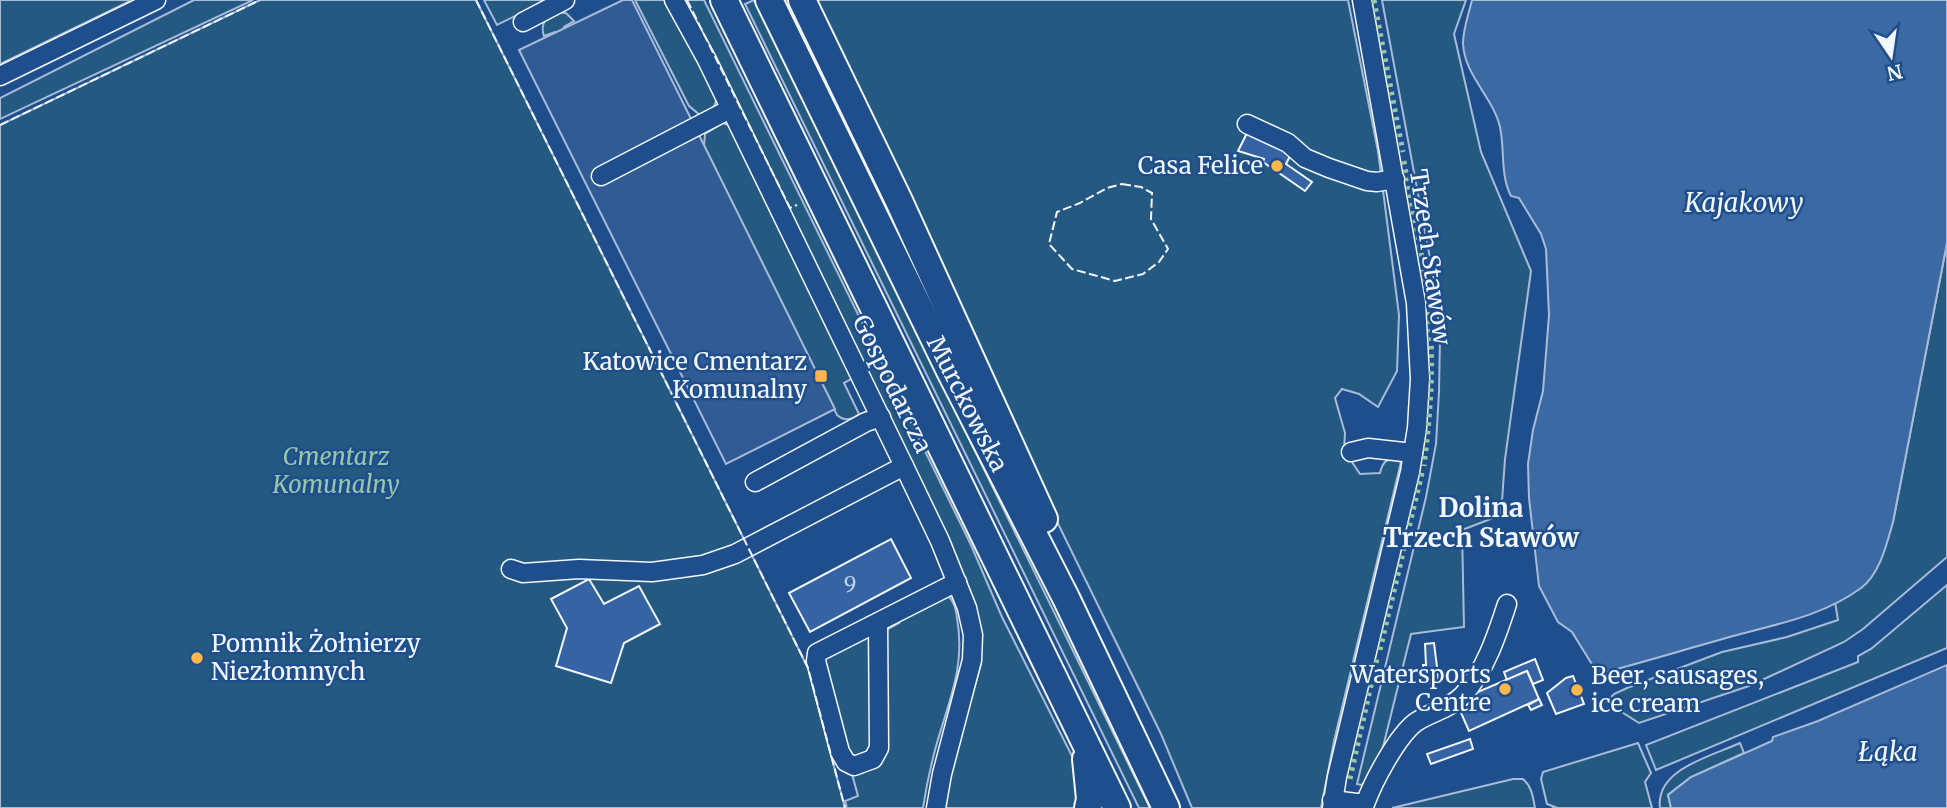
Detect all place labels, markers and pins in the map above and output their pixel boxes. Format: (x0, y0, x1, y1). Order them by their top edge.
place label: Casa Felice (1138, 150, 1263, 181)
marker: Casa Felice (1269, 158, 1285, 174)
place label: Katowice Cmentarz Komunalny (582, 346, 807, 405)
marker: Katowice Cmentarz Komunalny (813, 368, 829, 384)
place label: Pomnik Żołnierzy Niezłomnych (211, 628, 421, 687)
marker: Pomnik Żołnierzy Niezłomnych (189, 650, 205, 666)
place label: Watersports Centre (1350, 659, 1491, 718)
place label: Beer, sausages, ice cream (1591, 660, 1764, 719)
marker: Watersports Centre (1497, 681, 1513, 697)
marker: Beer, sausages, ice cream (1569, 682, 1585, 698)

